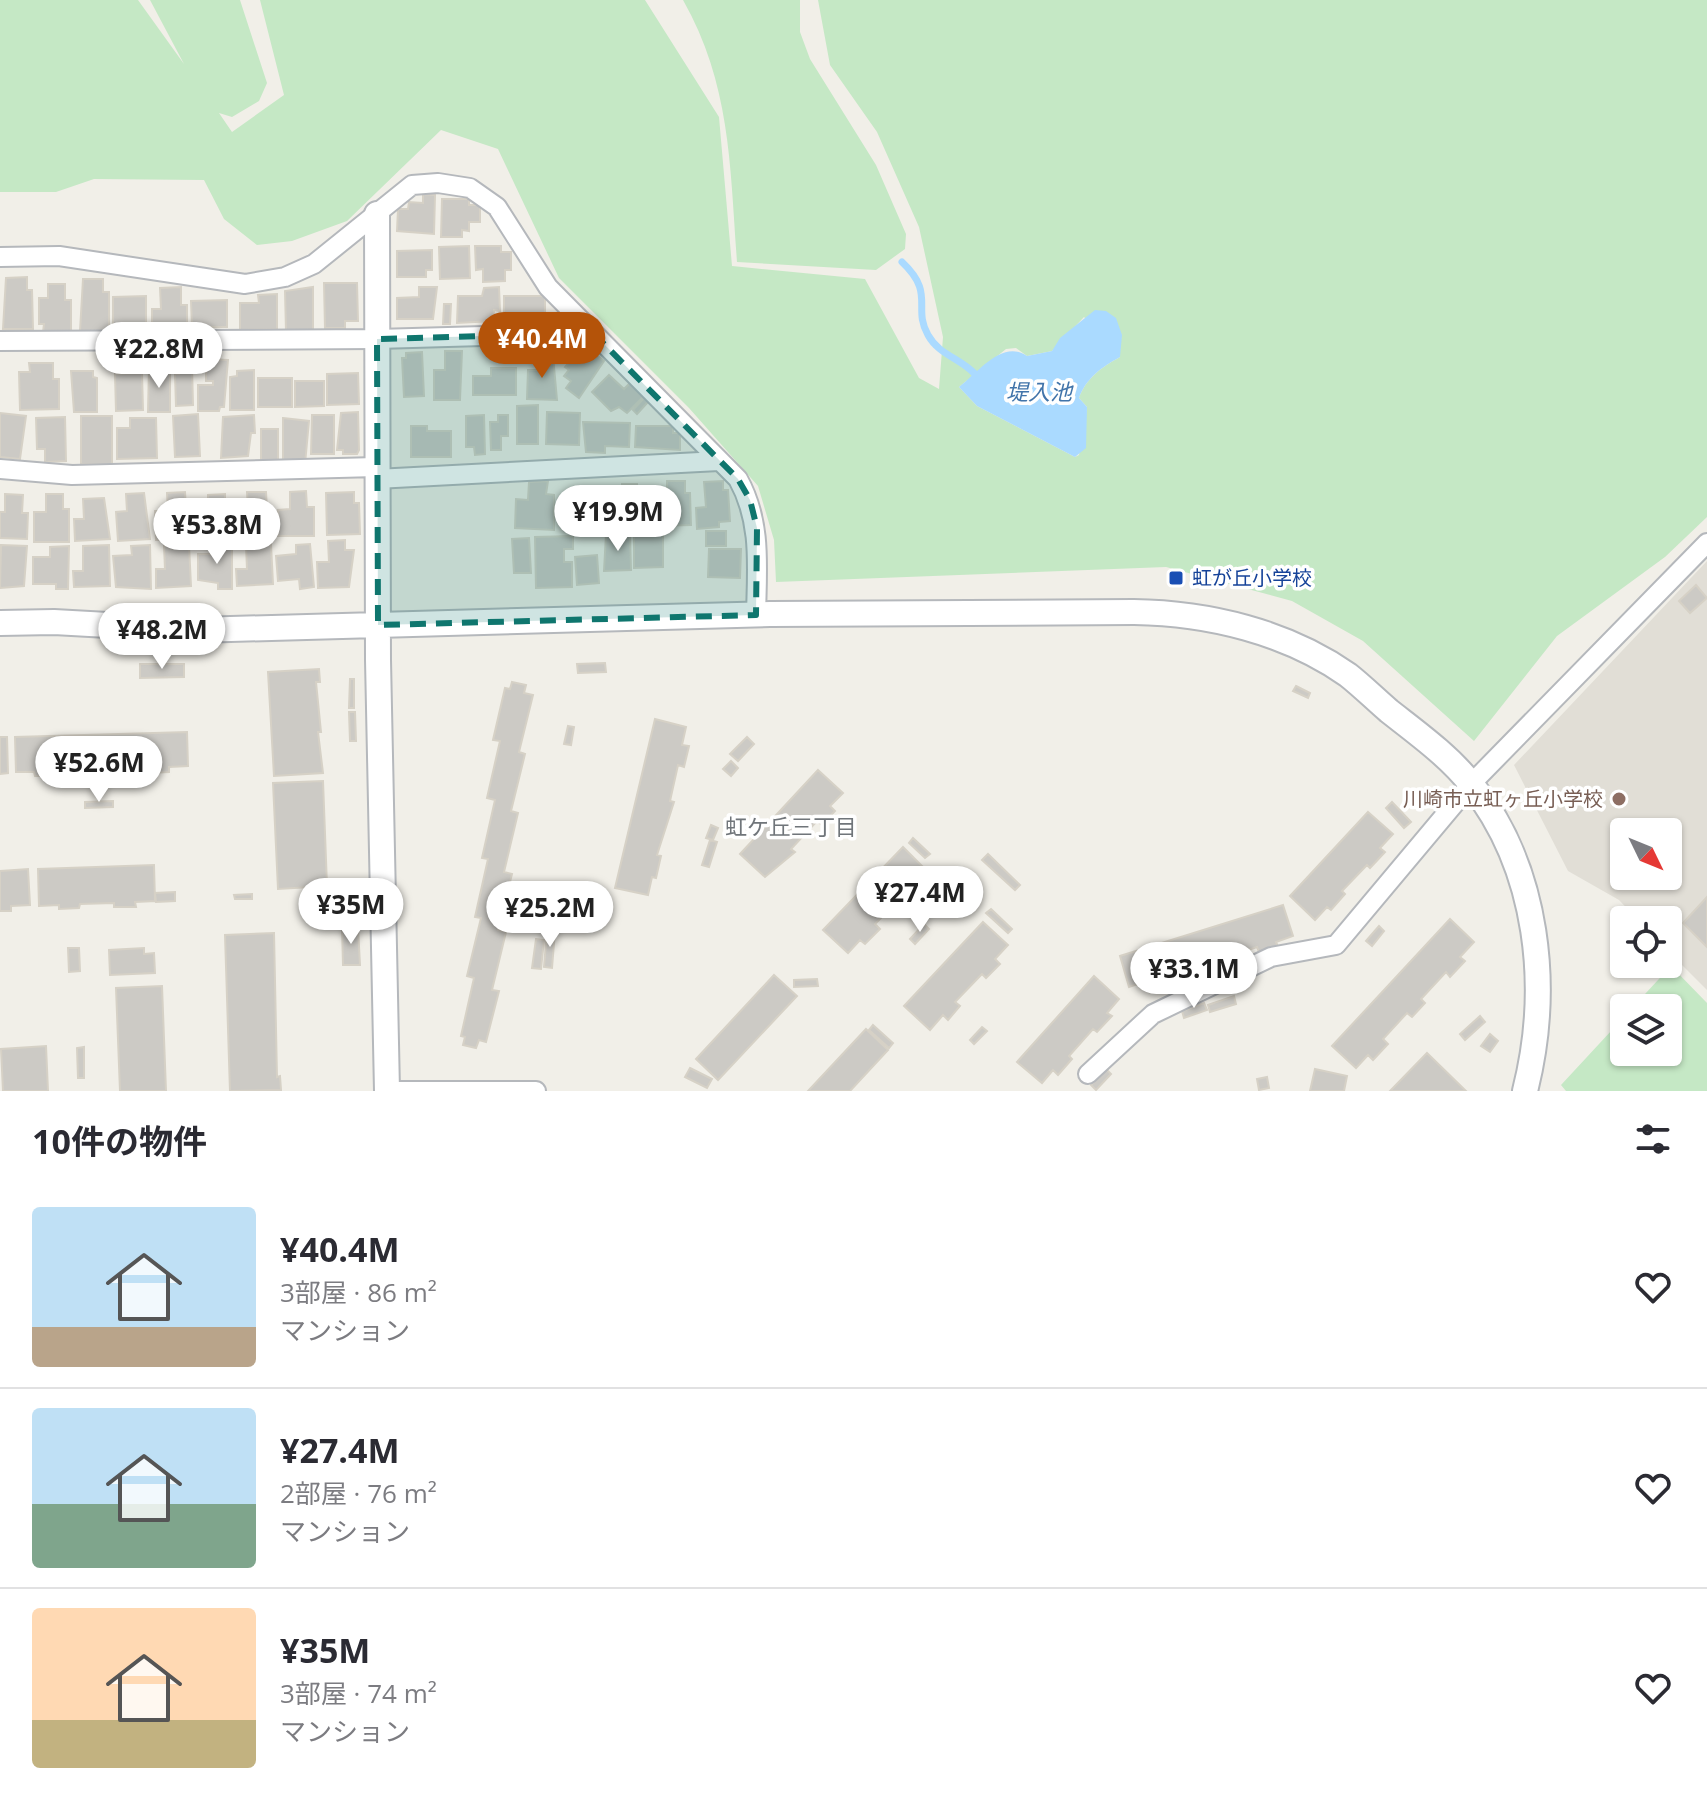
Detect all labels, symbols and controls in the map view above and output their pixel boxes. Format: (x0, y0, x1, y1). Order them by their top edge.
pin: ¥40.4M (477, 312, 607, 380)
text: ¥40.4M (496, 320, 588, 356)
pin: ¥22.8M (94, 322, 224, 390)
text: ¥22.8M (113, 330, 205, 366)
water label: 堤入池 (1006, 376, 1074, 406)
pin: ¥19.9M (553, 485, 683, 553)
text: ¥19.9M (572, 493, 664, 529)
pin: ¥53.8M (152, 498, 282, 566)
text: ¥53.8M (171, 506, 263, 542)
place label: 虹が丘小学校 (1192, 564, 1312, 591)
marker: 虹が丘小学校 (1167, 569, 1185, 587)
pin: ¥48.2M (97, 603, 227, 671)
text: ¥48.2M (116, 611, 208, 647)
pin: ¥52.6M (34, 736, 164, 804)
text: ¥52.6M (53, 744, 145, 780)
place label: 川崎市立虹ヶ丘小学校 (1403, 785, 1603, 812)
marker: 川崎市立虹ヶ丘小学校 (1610, 790, 1628, 808)
district label: 虹ケ丘三丁目 (725, 811, 857, 841)
north arrow (1610, 818, 1682, 890)
map controls (1610, 818, 1682, 1066)
pin: ¥27.4M (855, 866, 985, 934)
text: ¥27.4M (874, 874, 966, 910)
pin: ¥35M (304, 878, 398, 946)
pin: ¥25.2M (485, 881, 615, 949)
text: ¥35M (316, 886, 386, 922)
text: ¥25.2M (504, 889, 596, 925)
button: locate (1610, 906, 1682, 978)
pin: ¥33.1M (1129, 942, 1259, 1010)
text: ¥33.1M (1148, 950, 1240, 986)
button: layers (1610, 994, 1682, 1066)
icon: filters (1631, 1117, 1675, 1161)
text: 10件の物件 (32, 1118, 207, 1164)
text: ¥40.4M (280, 1226, 400, 1272)
icon: home (96, 1239, 192, 1335)
icon: heart (1631, 1265, 1675, 1309)
text: 3部屋 · 86 m² (280, 1274, 437, 1310)
text: マンション (280, 1312, 410, 1348)
text: ¥27.4M (280, 1427, 400, 1473)
icon: home (96, 1440, 192, 1536)
icon: heart (1631, 1466, 1675, 1510)
text: 2部屋 · 76 m² (280, 1475, 437, 1511)
text: マンション (280, 1513, 410, 1549)
text: ¥35M (280, 1627, 370, 1673)
icon: home (96, 1640, 192, 1736)
icon: heart (1631, 1666, 1675, 1710)
text: 3部屋 · 74 m² (280, 1675, 437, 1711)
text: マンション (280, 1713, 410, 1749)

